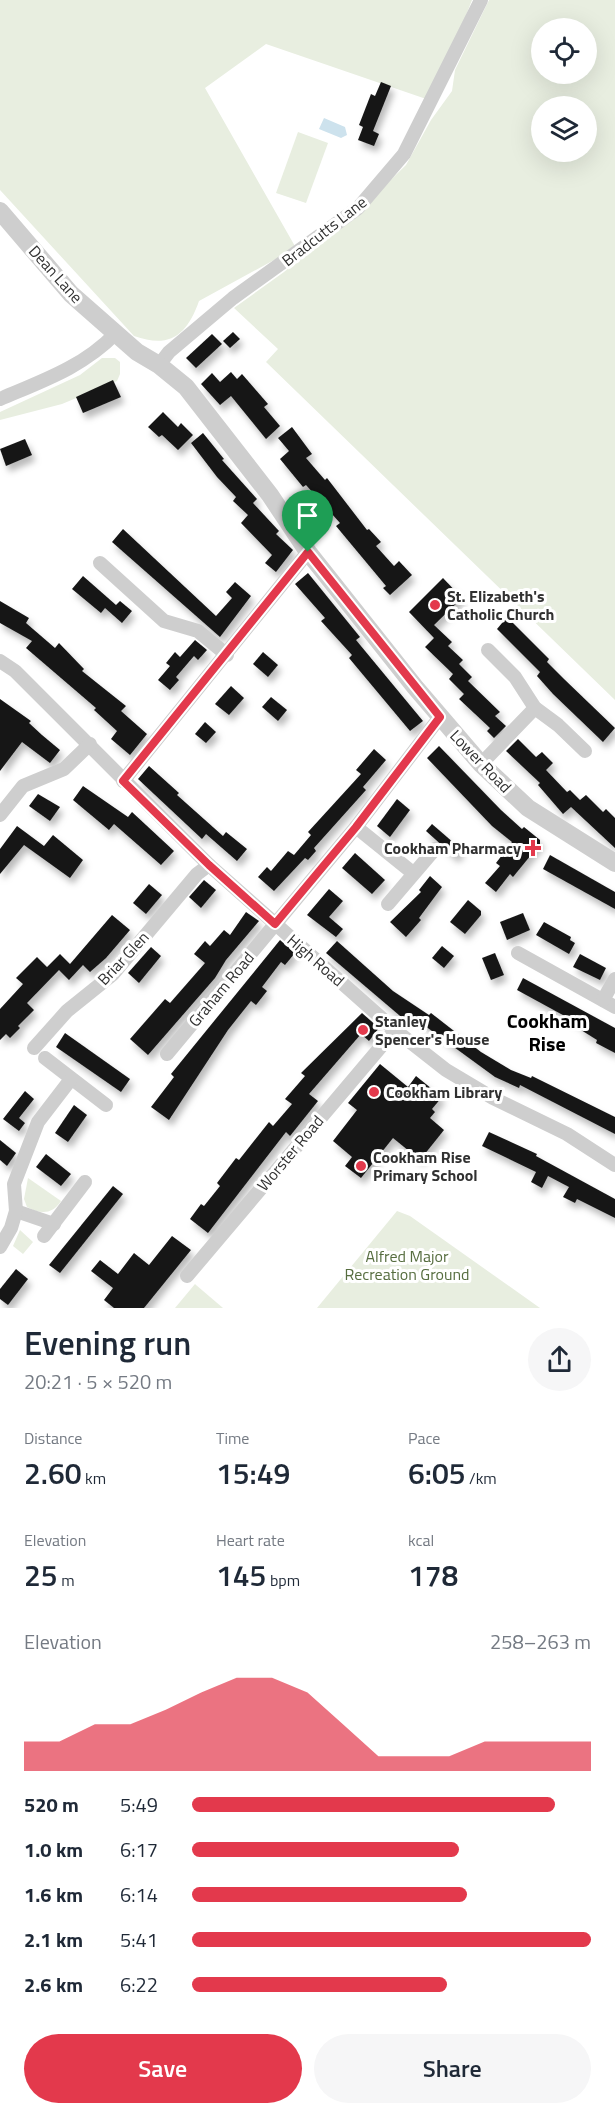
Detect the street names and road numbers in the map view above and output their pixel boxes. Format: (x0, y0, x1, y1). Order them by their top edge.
street label: Bradcutts Lane (276, 190, 372, 272)
street label: Dean Lane (23, 240, 89, 308)
street label: Lower Road (445, 724, 517, 798)
street label: Briar Glen (92, 926, 154, 990)
street label: High Road (282, 928, 350, 992)
street label: Graham Road (182, 946, 260, 1032)
street label: Worster Road (251, 1110, 329, 1196)

